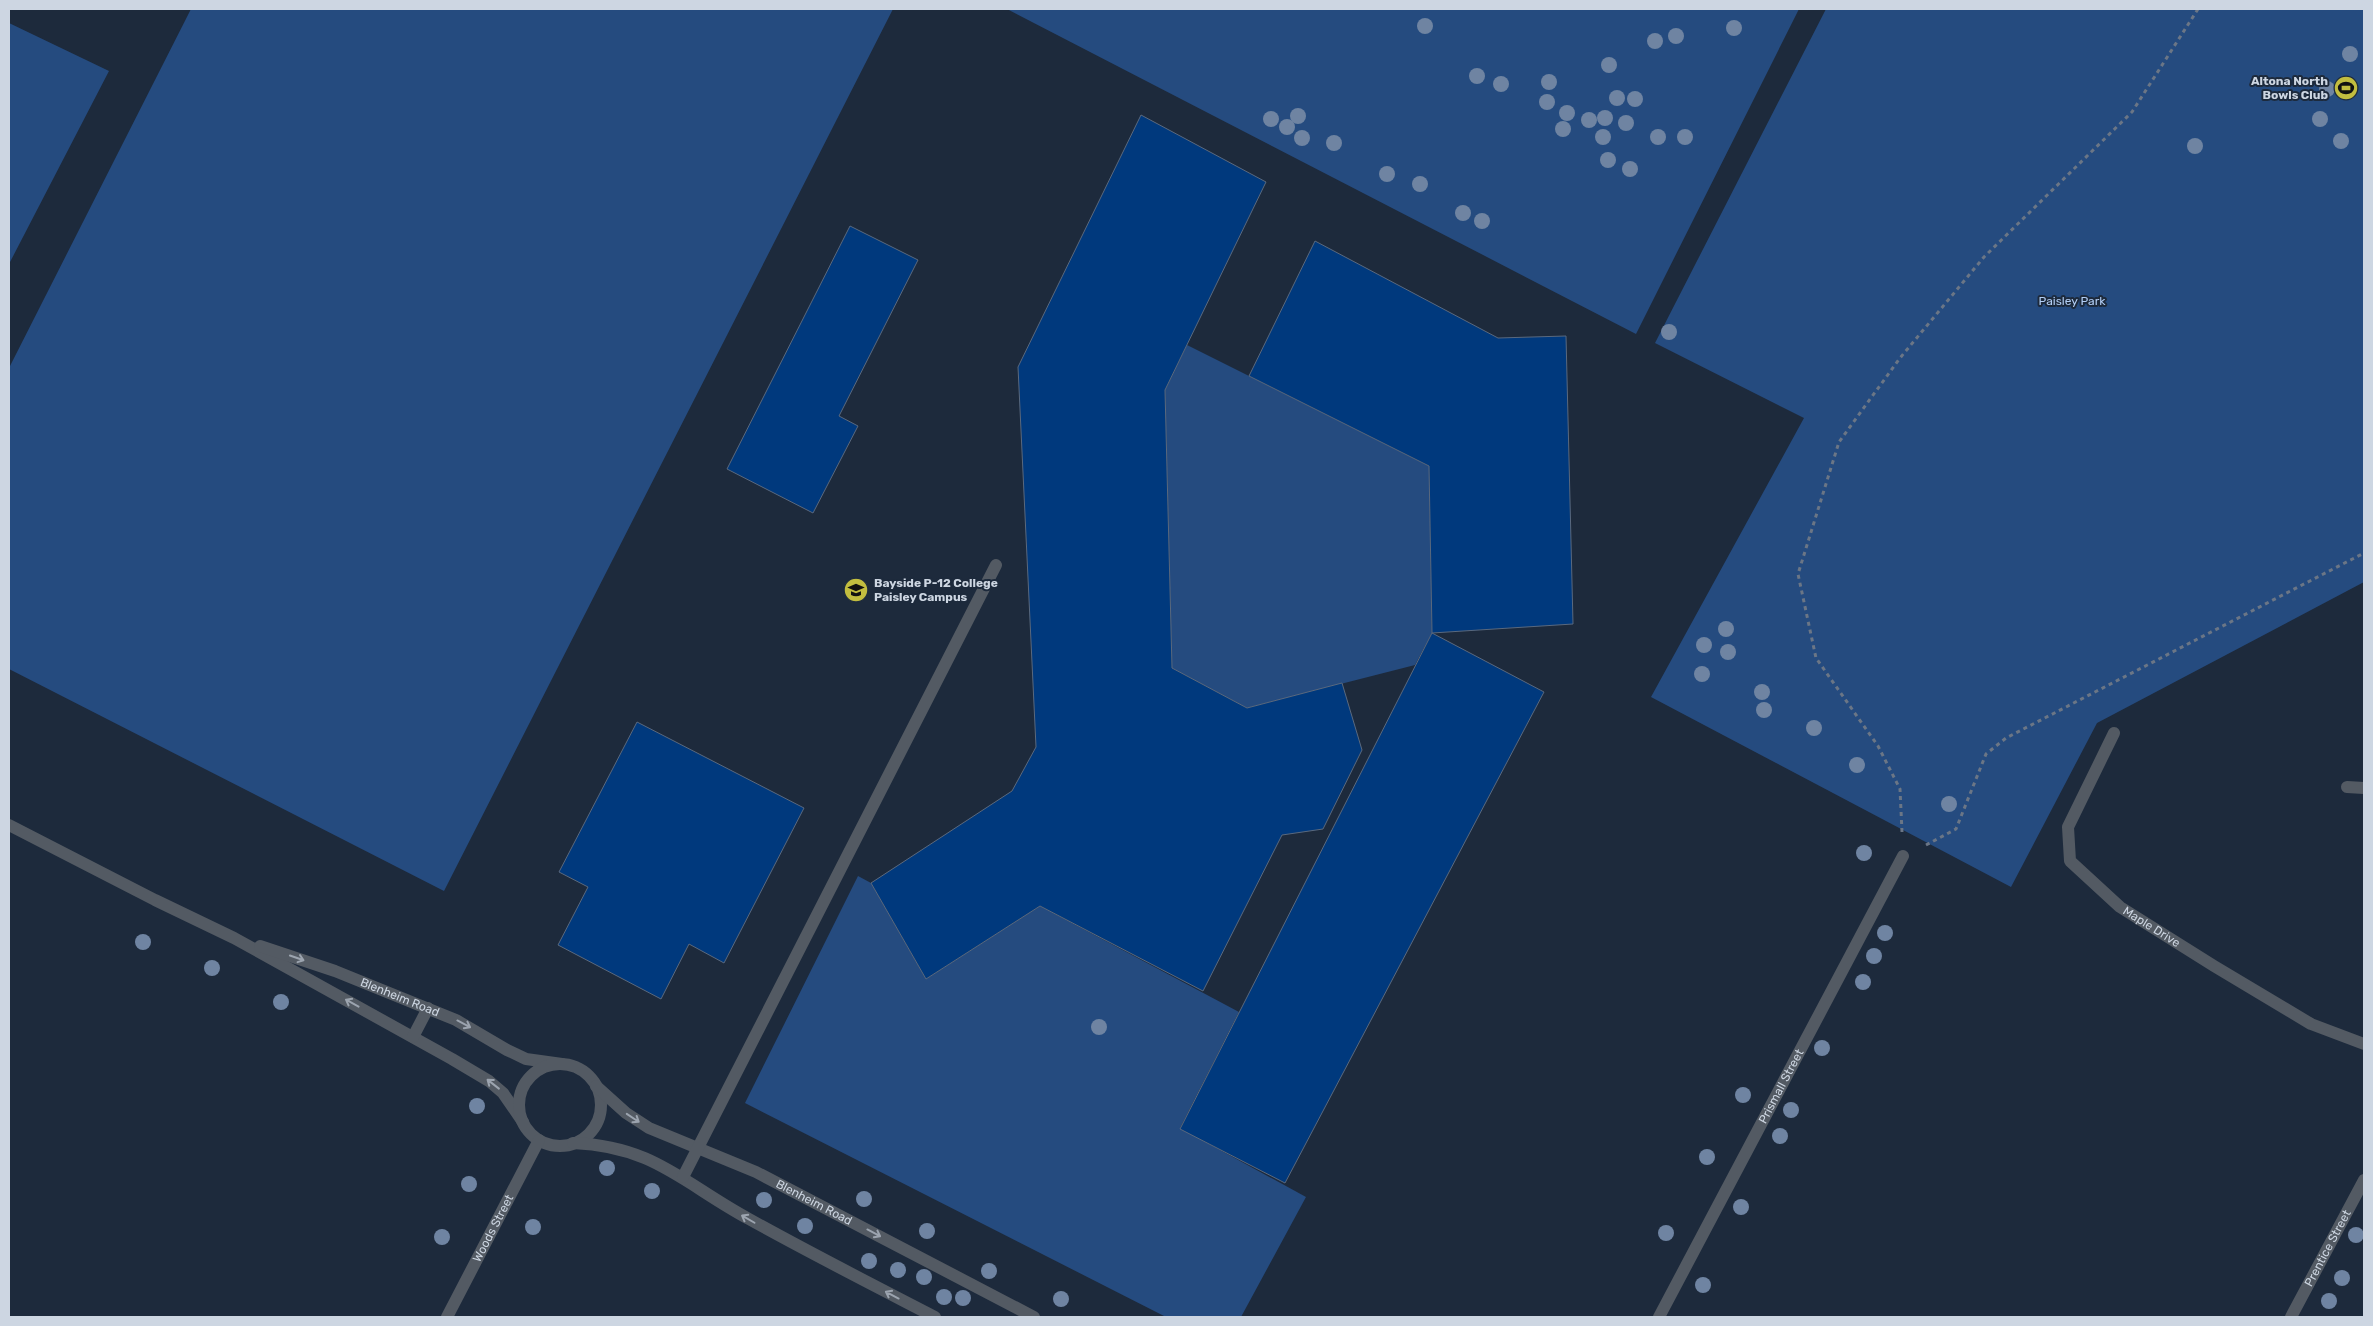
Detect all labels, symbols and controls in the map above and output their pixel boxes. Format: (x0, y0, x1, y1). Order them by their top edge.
place label: Altona North Bowls Club (2251, 74, 2328, 102)
sports icon: Altona North Bowls Club (2333, 75, 2359, 101)
park label: Paisley Park (2039, 294, 2106, 308)
place label: Bayside P-12 College Paisley Campus (874, 576, 998, 604)
school or university icon: Bayside P-12 College Paisley Campus (843, 577, 869, 603)
street label: Maple Drive (2120, 904, 2183, 950)
one-way arrow (289, 954, 304, 963)
street label: Blenheim Road (358, 975, 441, 1020)
one-way arrow (346, 998, 360, 1008)
one-way arrow (457, 1019, 472, 1029)
street label: Prismall Street (1756, 1046, 1807, 1126)
one-way arrow (487, 1079, 500, 1090)
one-way arrow (626, 1113, 640, 1123)
street label: Blenheim Road (774, 1177, 855, 1228)
street label: Woods Street (470, 1192, 517, 1264)
street label: Prentice Street (2302, 1207, 2354, 1289)
one-way arrow (741, 1213, 756, 1223)
one-way arrow (866, 1228, 881, 1238)
one-way arrow (885, 1289, 899, 1299)

